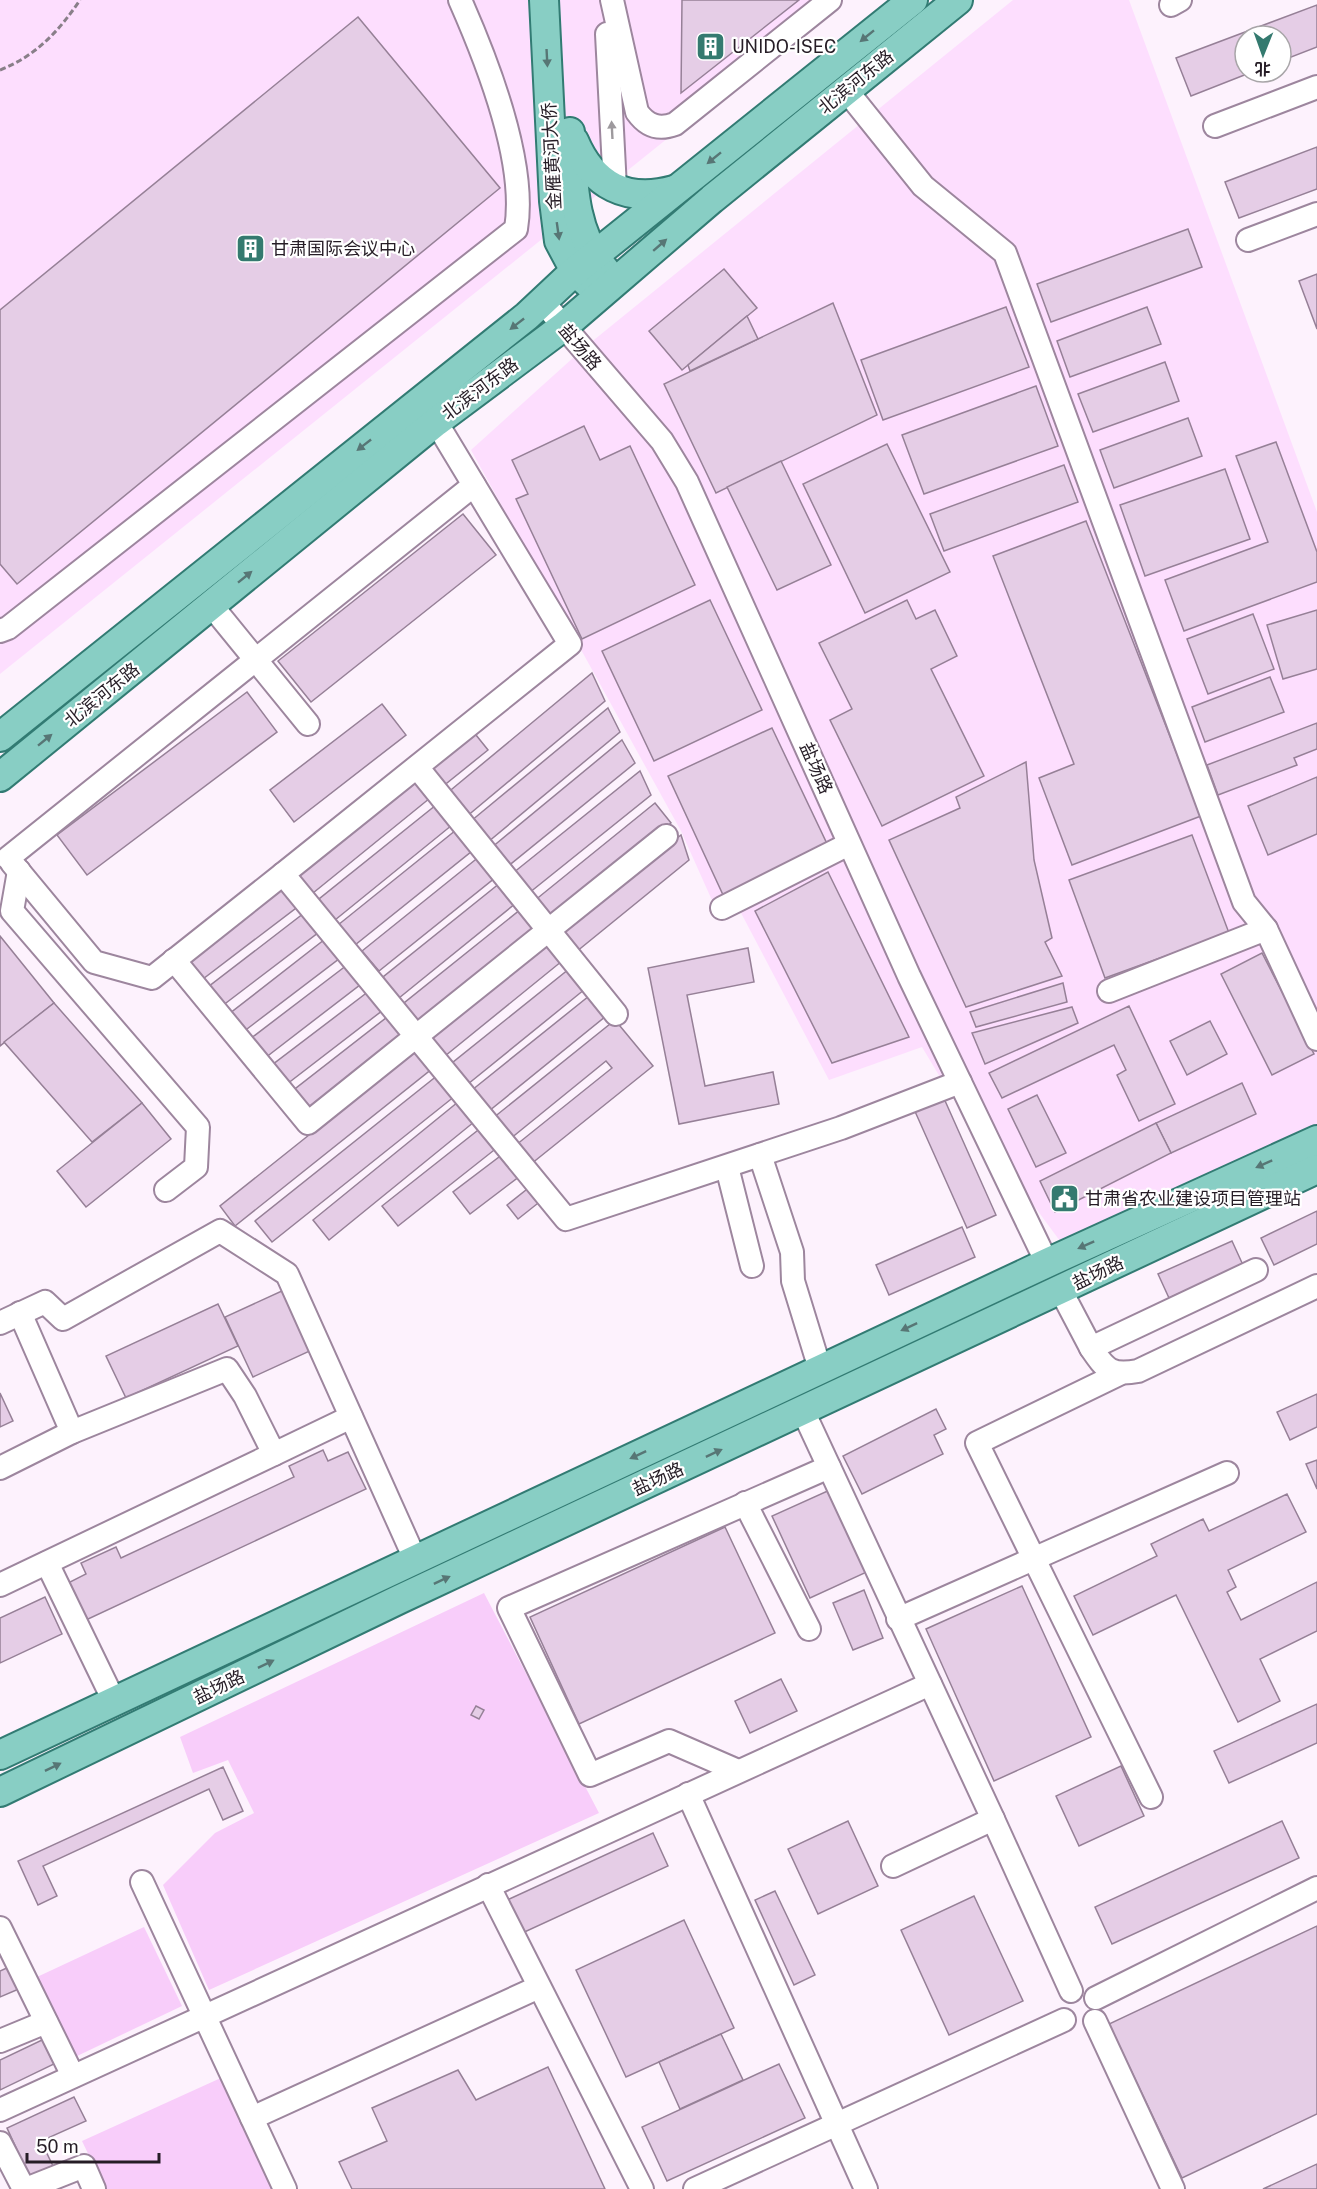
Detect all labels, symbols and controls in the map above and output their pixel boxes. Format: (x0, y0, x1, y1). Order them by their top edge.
north arrow (1233, 24, 1293, 84)
one-way arrow (859, 30, 875, 43)
building icon: UNIDO-ISEC (695, 31, 727, 63)
place label: UNIDO-ISEC (732, 36, 836, 57)
street label: 北滨河东路 (814, 45, 897, 118)
one-way arrow (542, 49, 551, 68)
text: 北 (1255, 59, 1271, 78)
street label: 金雁黄河大侨 (538, 102, 565, 211)
one-way arrow (608, 120, 617, 139)
one-way arrow (707, 151, 722, 163)
one-way arrow (553, 221, 562, 240)
building icon: 甘肃国际会议中心 (234, 233, 266, 265)
place label: 甘肃国际会议中心 (271, 238, 415, 259)
one-way arrow (652, 239, 667, 252)
one-way arrow (510, 318, 525, 330)
street label: 盐场路 (555, 319, 606, 374)
street label: 北滨河东路 (437, 353, 522, 424)
one-way arrow (356, 438, 372, 451)
one-way arrow (237, 571, 252, 584)
street label: 北滨河东路 (60, 658, 143, 731)
one-way arrow (37, 734, 53, 747)
street label: 盐场路 (796, 739, 837, 797)
one-way arrow (1254, 1159, 1272, 1169)
public building icon: 甘肃省农业建设项目管理站 (1048, 1183, 1080, 1215)
place label: 甘肃省农业建设项目管理站 (1085, 1188, 1301, 1209)
one-way arrow (1078, 1240, 1095, 1249)
street label: 盐场路 (1069, 1251, 1127, 1294)
one-way arrow (900, 1322, 918, 1332)
one-way arrow (705, 1448, 722, 1457)
one-way arrow (629, 1450, 646, 1459)
street label: 盐场路 (629, 1458, 687, 1499)
one-way arrow (434, 1575, 451, 1584)
one-way arrow (258, 1659, 275, 1668)
street label: 盐场路 (190, 1665, 248, 1708)
one-way arrow (44, 1762, 61, 1771)
scale bar (27, 2126, 159, 2164)
text: 50 m (36, 2136, 79, 2157)

